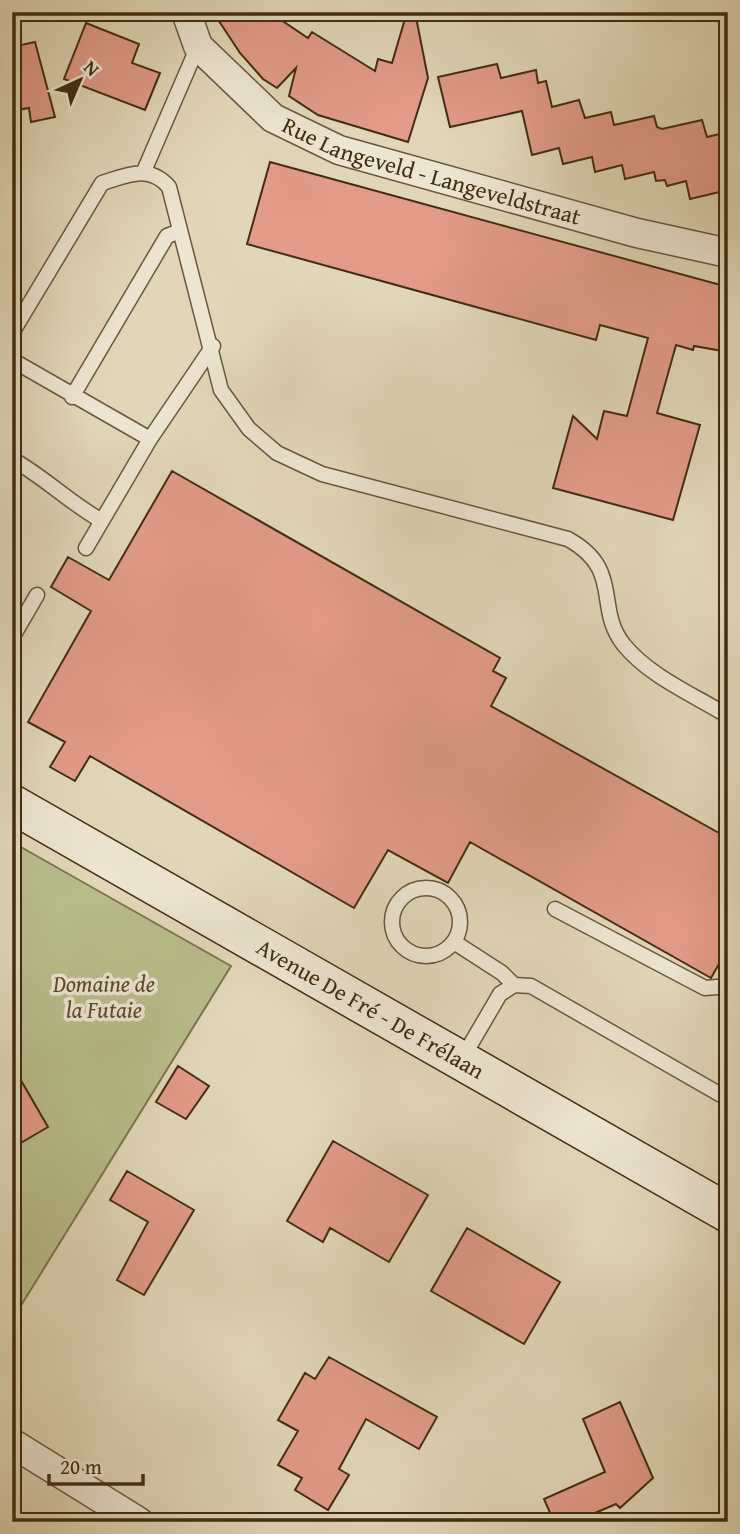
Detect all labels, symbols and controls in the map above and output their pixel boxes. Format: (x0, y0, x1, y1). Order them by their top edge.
north arrow (46, 46, 116, 116)
text: N (78, 53, 106, 82)
street label: Rue Langeveld - Langeveldstraat (277, 108, 585, 233)
street label: Avenue De Fré - De Frélaan (251, 930, 491, 1087)
park label: Domaine de la Futaie (52, 967, 155, 1026)
scale bar (49, 1443, 144, 1487)
text: 20 m (60, 1451, 102, 1482)

